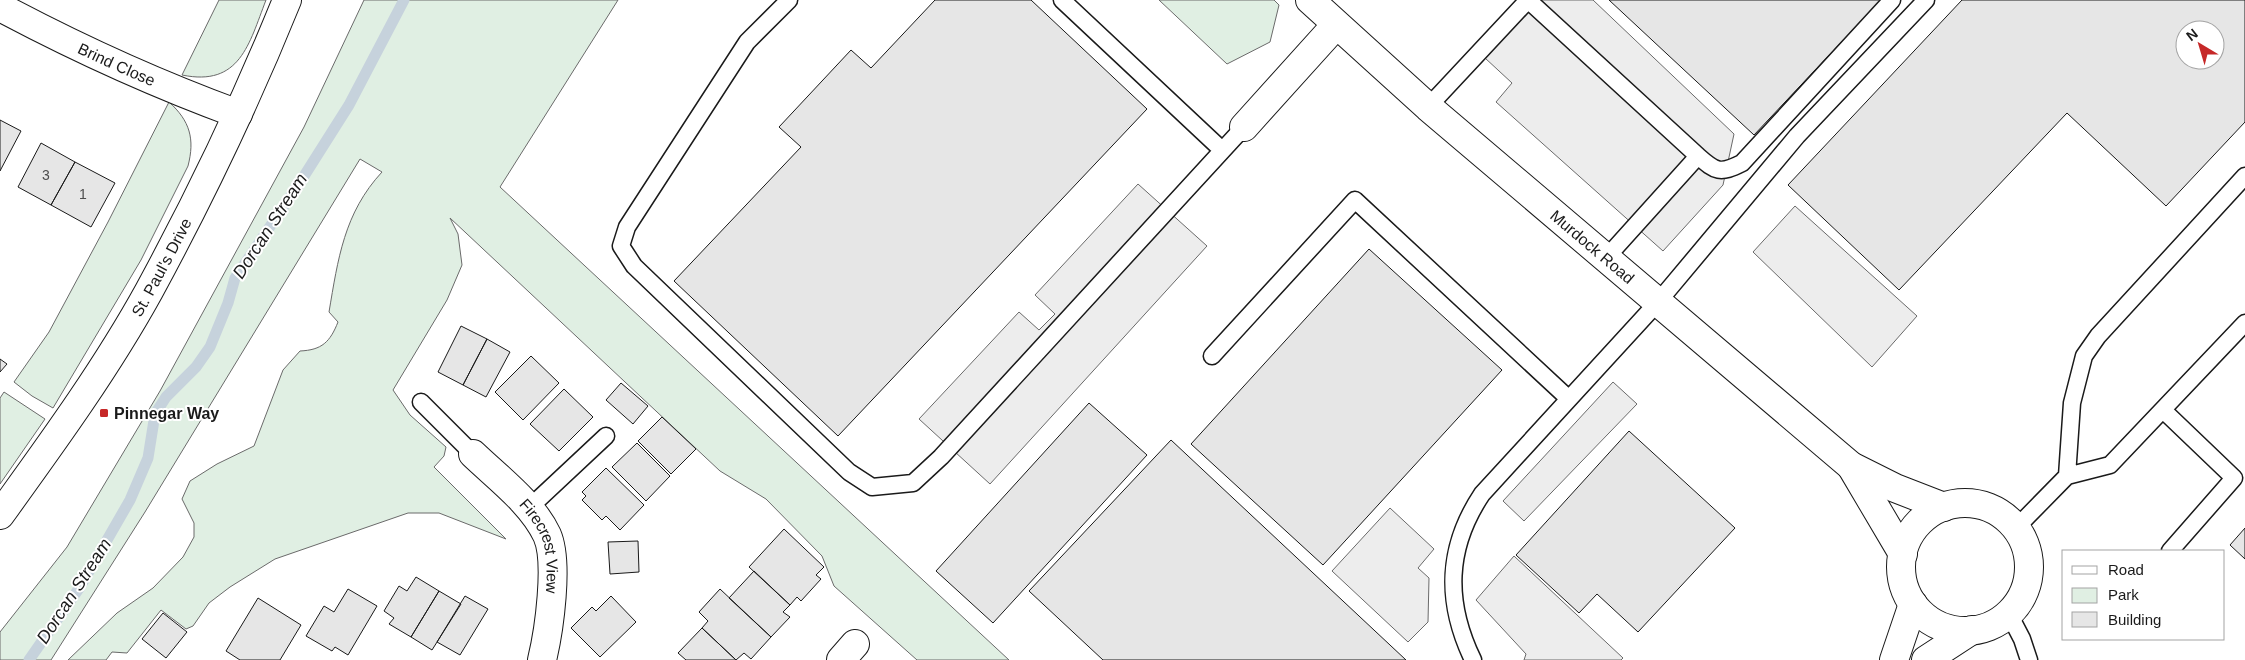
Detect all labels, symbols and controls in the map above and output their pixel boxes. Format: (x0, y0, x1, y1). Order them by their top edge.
north arrow (2175, 20, 2225, 70)
text: N (2183, 25, 2201, 44)
street label: Brind Close (75, 40, 158, 89)
house number: 3 (42, 167, 50, 183)
water label: Dorcan Stream (229, 170, 311, 282)
house number: 1 (79, 186, 87, 202)
street label: Murdock Road (1547, 207, 1637, 287)
street label: St. Paul's Drive (128, 215, 195, 320)
place label: Pinnegar Way (114, 405, 219, 422)
marker: Pinnegar Way (98, 407, 110, 419)
street label: Firecrest View (516, 496, 561, 594)
water label: Dorcan Stream (33, 535, 115, 647)
legend (2062, 550, 2225, 640)
text: Road (2108, 561, 2144, 578)
text: Park (2108, 586, 2139, 603)
text: Building (2108, 611, 2161, 628)

